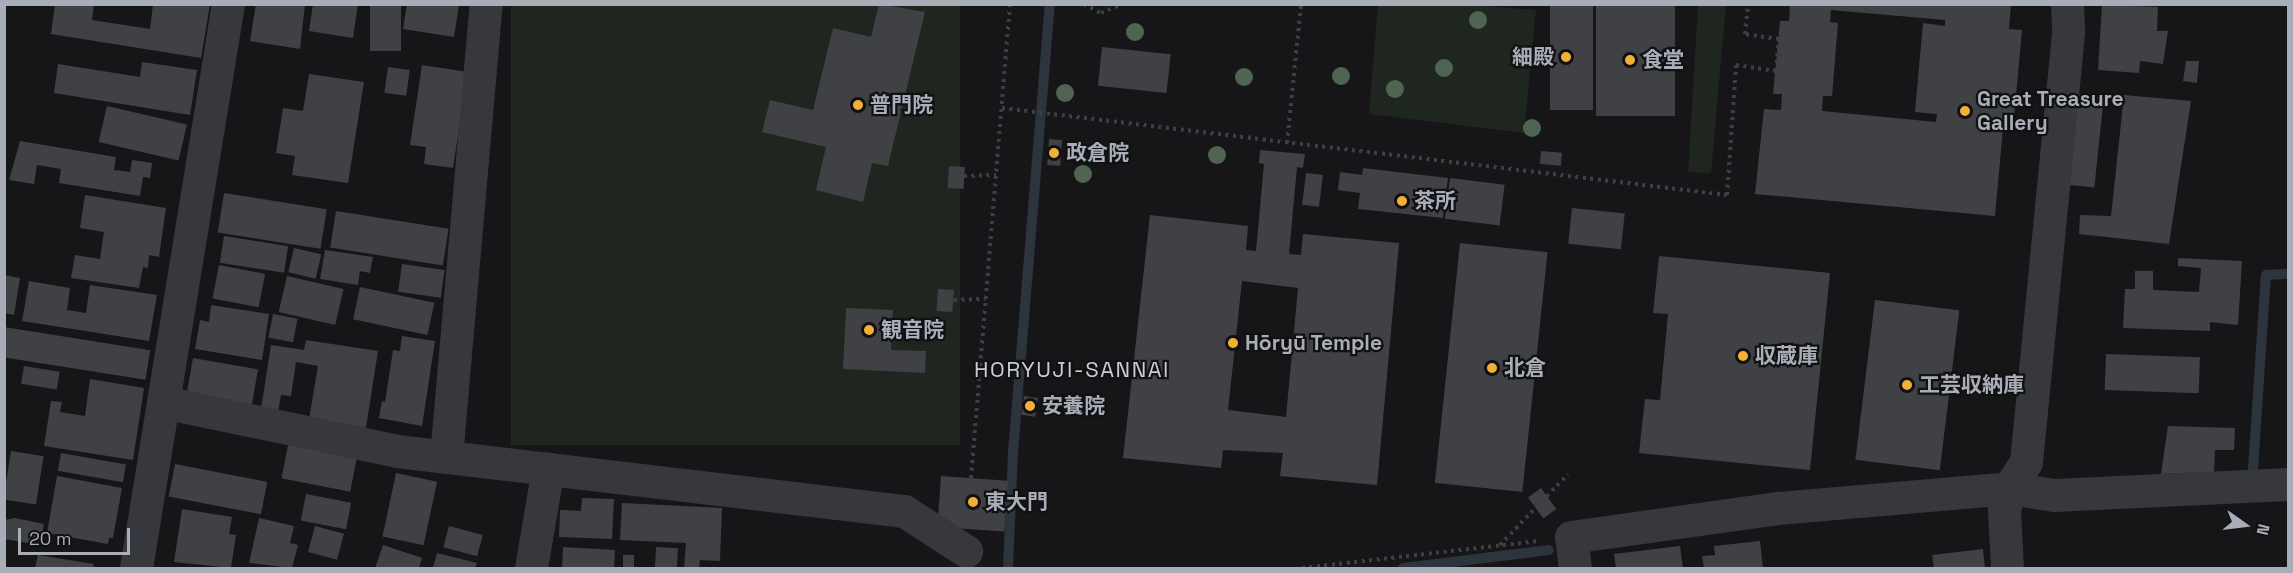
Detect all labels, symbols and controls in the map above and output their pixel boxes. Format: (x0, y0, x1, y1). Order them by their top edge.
place label: 細殿 (1512, 44, 1554, 70)
place label: 食堂 (1642, 47, 1684, 73)
marker: 細殿 (1559, 50, 1573, 64)
marker: 食堂 (1623, 53, 1637, 67)
place label: Great Treasure Gallery (1977, 86, 2124, 136)
place label: 普門院 (870, 92, 933, 118)
marker: 普門院 (851, 98, 865, 112)
marker: Great Treasure Gallery (1958, 104, 1972, 118)
place label: 政倉院 (1066, 140, 1129, 166)
marker: 政倉院 (1047, 146, 1061, 160)
place label: 茶所 (1414, 188, 1456, 214)
marker: 茶所 (1395, 194, 1409, 208)
place label: 観音院 (881, 317, 944, 343)
marker: 観音院 (862, 323, 876, 337)
place label: Hōryū Temple (1245, 330, 1383, 356)
marker: Hōryū Temple (1226, 336, 1240, 350)
place label: 収蔵庫 (1755, 343, 1818, 369)
marker: 収蔵庫 (1736, 349, 1750, 363)
place label: 北倉 (1504, 355, 1546, 381)
district label: HORYUJI-SANNAI (974, 357, 1170, 383)
marker: 北倉 (1485, 361, 1499, 375)
place label: 工芸収納庫 (1919, 372, 2024, 398)
marker: 工芸収納庫 (1900, 378, 1914, 392)
place label: 安養院 (1042, 393, 1105, 419)
marker: 安養院 (1023, 399, 1037, 413)
place label: 東大門 (985, 489, 1048, 515)
marker: 東大門 (966, 495, 980, 509)
north arrow (2215, 495, 2275, 555)
scale bar (21, 516, 134, 554)
text: N (2251, 522, 2274, 537)
text: 20 m (29, 527, 72, 550)

